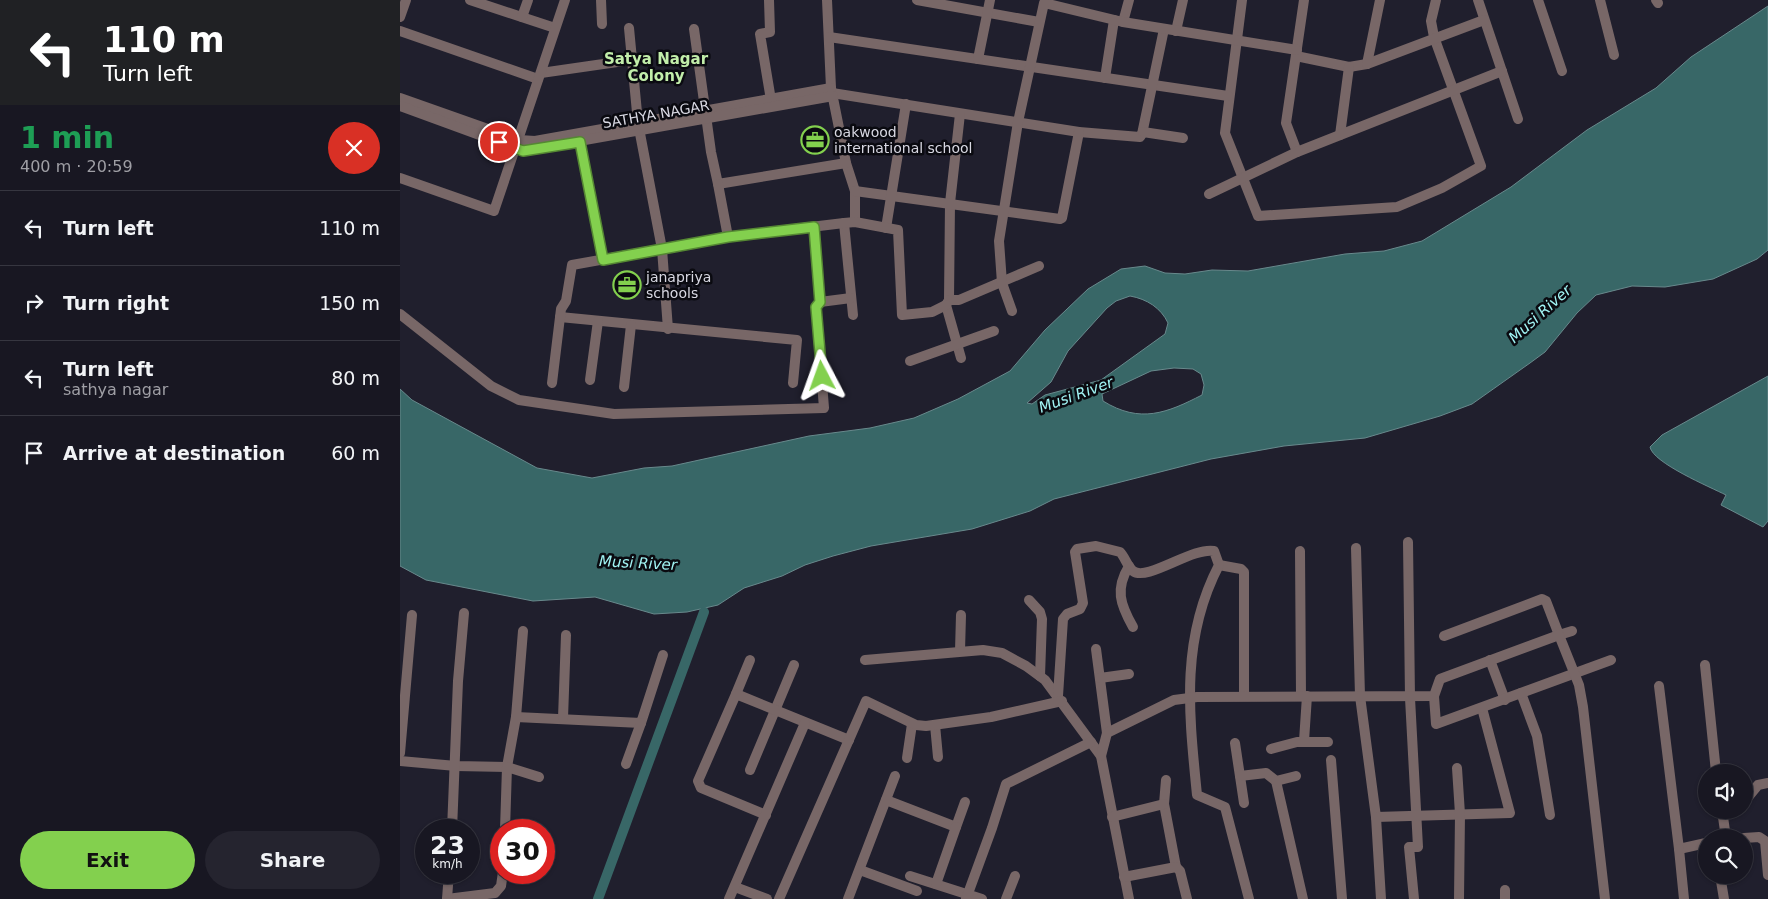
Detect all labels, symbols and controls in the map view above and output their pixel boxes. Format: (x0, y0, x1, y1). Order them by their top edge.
icon: left (20, 20, 85, 85)
text: 110 m (103, 20, 225, 60)
district label: Satya Nagar Colony (604, 50, 709, 85)
text: Turn left (103, 61, 192, 86)
street label: SATHYA NAGAR (601, 97, 711, 131)
text: 1 min (20, 120, 114, 155)
pin (478, 121, 520, 163)
button: close (328, 122, 380, 174)
place label: oakwood international school (834, 124, 972, 156)
office icon: oakwood international school (800, 125, 830, 155)
icon: arrive (485, 128, 513, 156)
text: 400 m · 20:59 (20, 157, 133, 176)
icon: left (20, 214, 48, 242)
text: Turn left (63, 217, 154, 239)
text: 110 m (319, 217, 380, 239)
place label: janapriya schools (645, 269, 711, 301)
office icon: janapriya schools (612, 270, 642, 300)
water label: Musi River (1505, 281, 1576, 347)
icon: right (20, 289, 48, 317)
text: Turn right (63, 292, 169, 314)
text: 150 m (319, 292, 380, 314)
position arrow (795, 349, 847, 401)
text: Turn left (63, 358, 154, 380)
icon: left (20, 364, 48, 392)
text: 80 m (331, 367, 380, 389)
water label: Musi River (1036, 373, 1117, 417)
text: sathya nagar (63, 380, 168, 399)
icon: arrive (20, 439, 48, 467)
text: Arrive at destination (63, 442, 285, 464)
text: 60 m (331, 442, 380, 464)
water label: Musi River (599, 552, 678, 574)
map controls (1698, 764, 1753, 884)
button: sound (1698, 764, 1753, 819)
speed limit sign: 30 (490, 819, 555, 884)
button: search (1698, 829, 1753, 884)
button: Exit (20, 831, 195, 889)
button: Share (205, 831, 380, 889)
text: 23 (430, 831, 465, 860)
text: km/h (432, 857, 463, 871)

